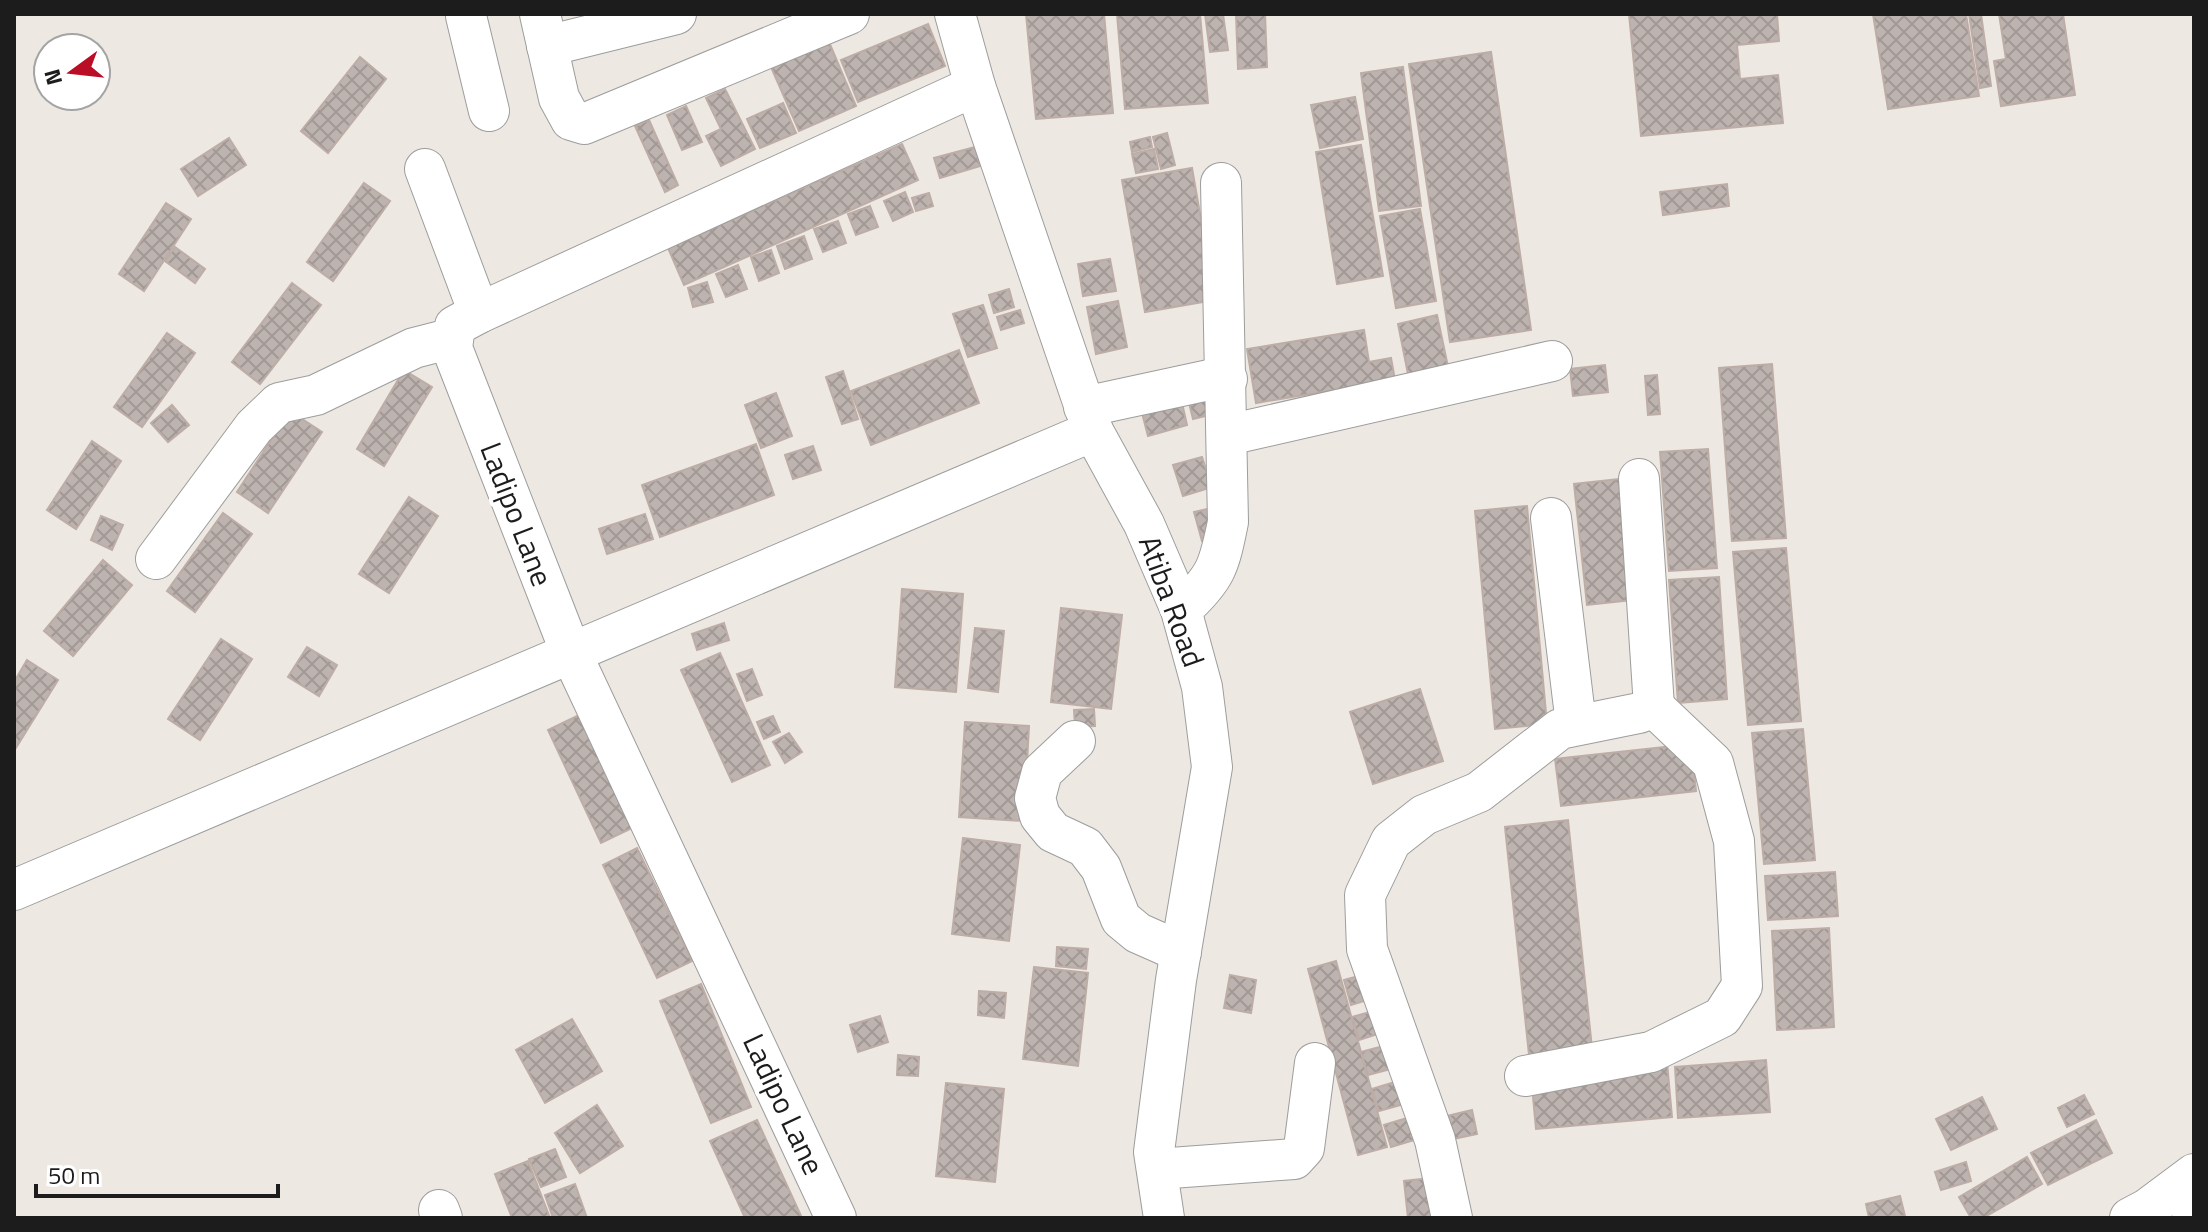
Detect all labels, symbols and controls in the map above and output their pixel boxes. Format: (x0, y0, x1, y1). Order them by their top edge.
north arrow (32, 32, 112, 112)
text: N (34, 65, 71, 89)
street label: Ladipo Lane (469, 435, 565, 593)
street label: Atiba Road (1127, 529, 1217, 673)
street label: Ladipo Lane (731, 1026, 837, 1182)
scale bar (36, 1148, 278, 1198)
text: 50 m (48, 1157, 100, 1193)

